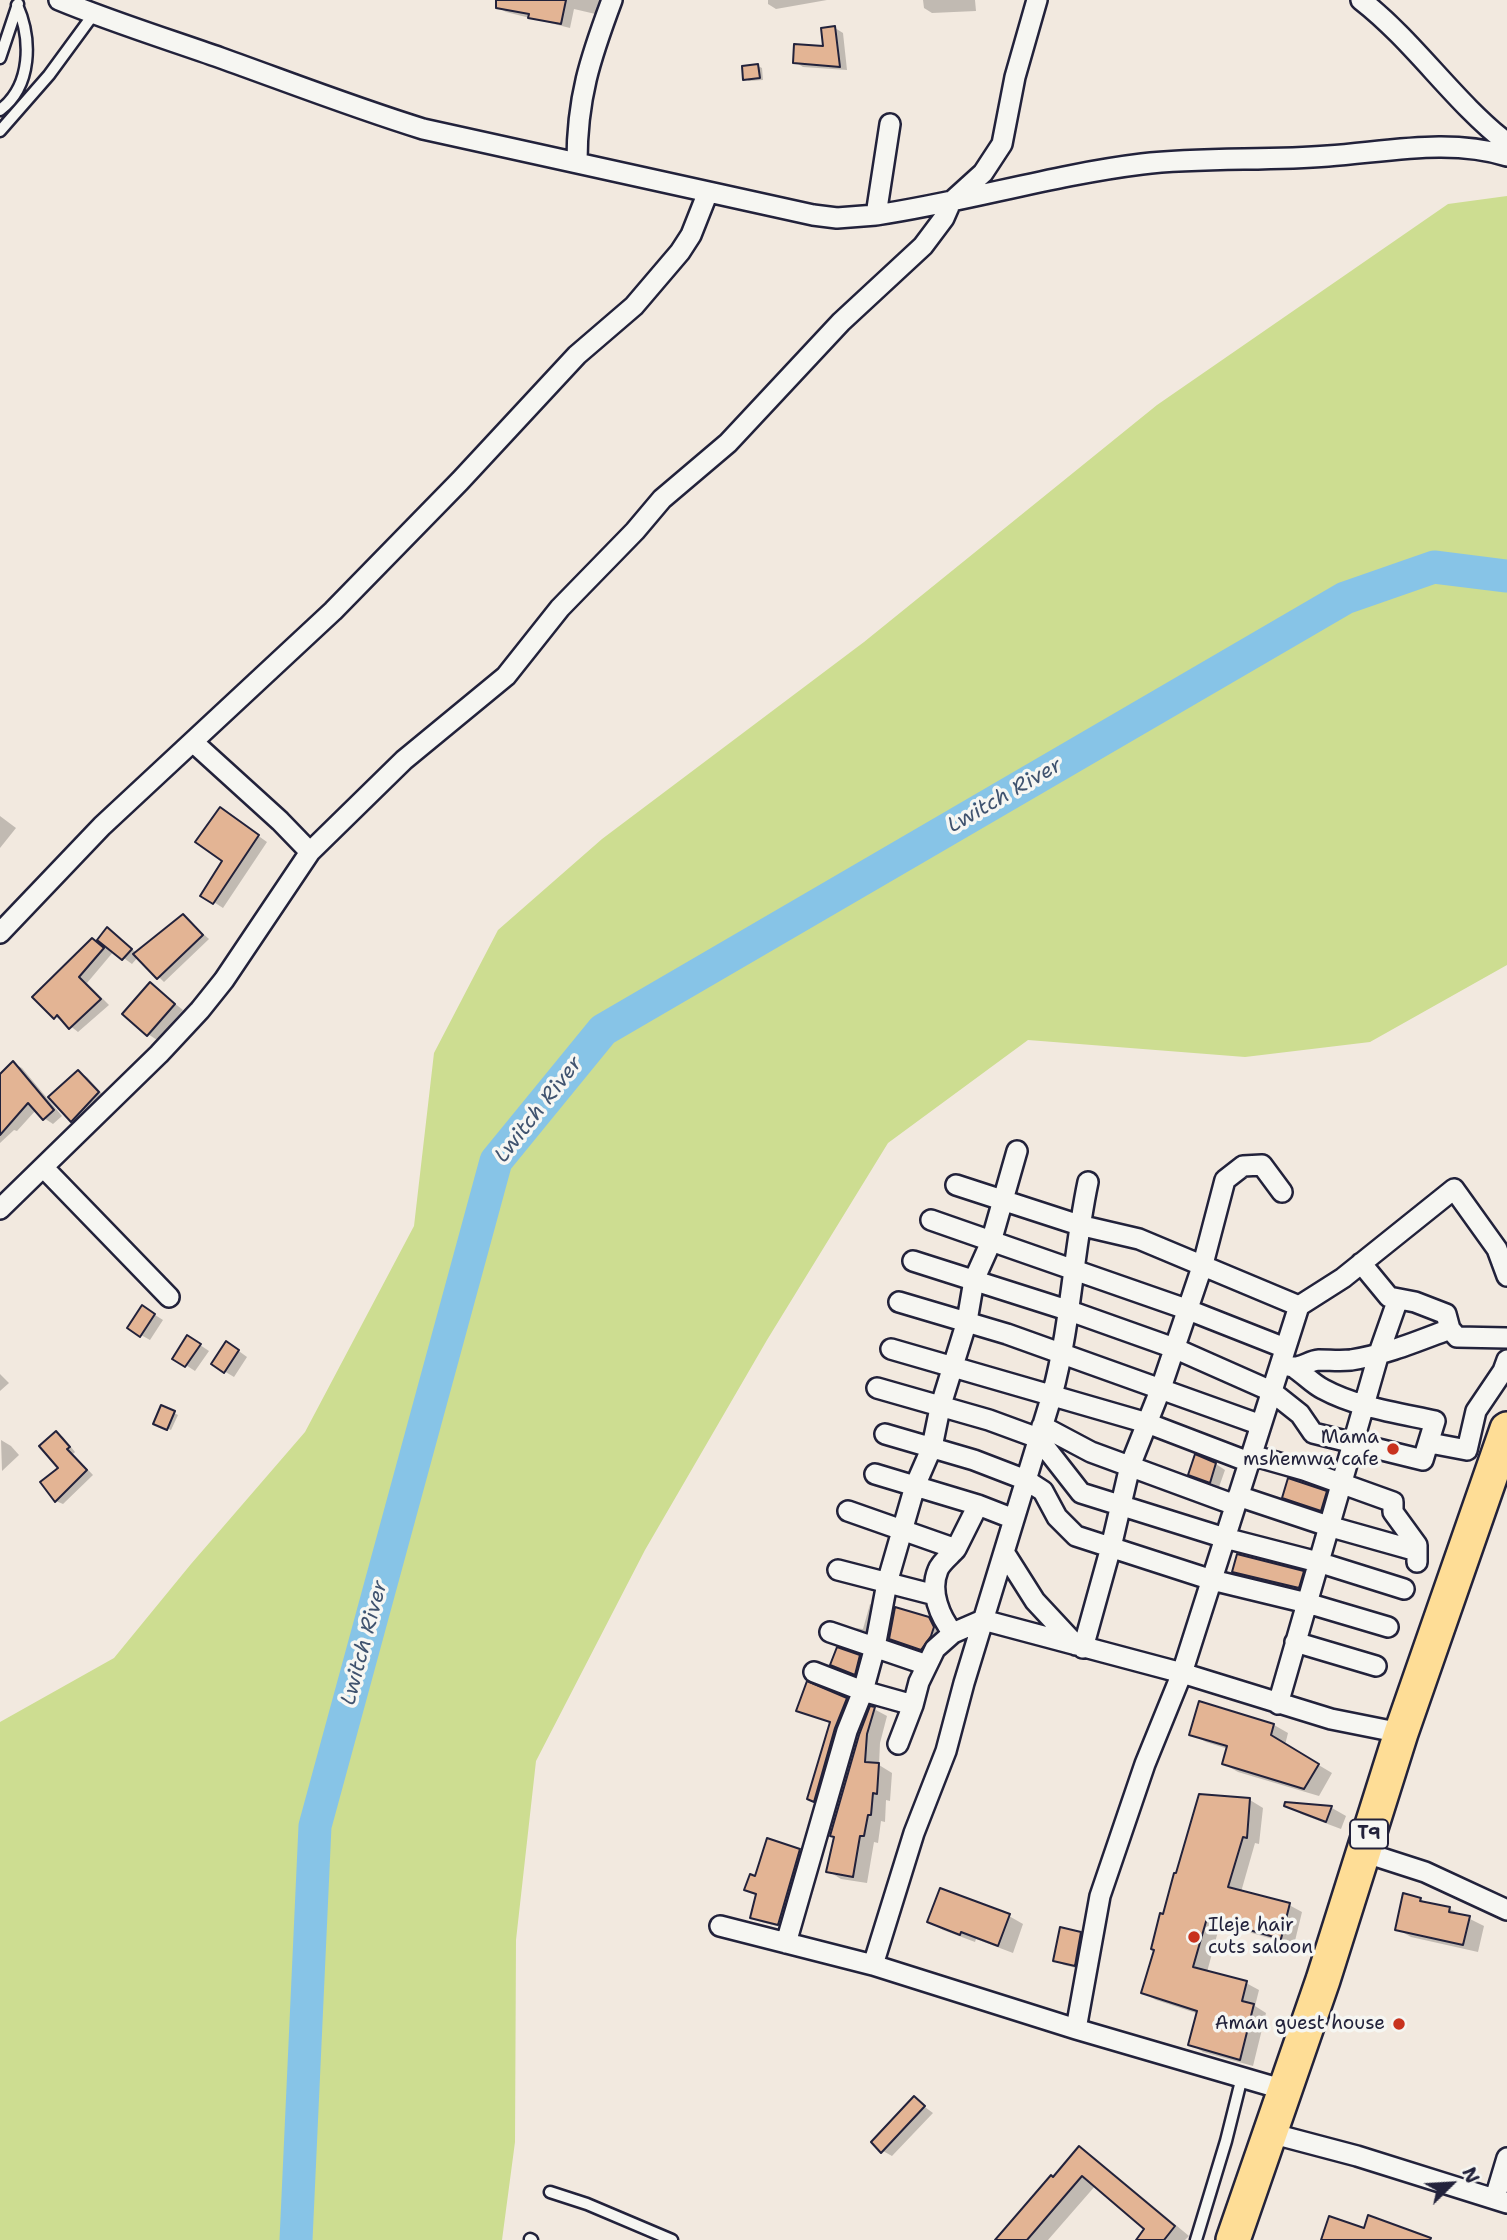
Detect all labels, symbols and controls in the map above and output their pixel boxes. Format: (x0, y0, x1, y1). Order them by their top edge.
water label: Lwitch River (943, 753, 1067, 839)
water label: Lwitch River (490, 1052, 588, 1168)
place label: Mama mshemwa cafe (1243, 1427, 1379, 1471)
marker: Mama mshemwa cafe (1385, 1441, 1401, 1457)
water label: Lwitch River (336, 1578, 394, 1708)
road number: T9 (1350, 1820, 1388, 1848)
place label: Ileje hair cuts saloon (1208, 1915, 1313, 1959)
marker: Ileje hair cuts saloon (1186, 1929, 1202, 1945)
place label: Aman guest house (1215, 2013, 1385, 2035)
marker: Aman guest house (1391, 2016, 1407, 2032)
north arrow (1416, 2149, 1486, 2219)
text: N (1456, 2163, 1485, 2187)

